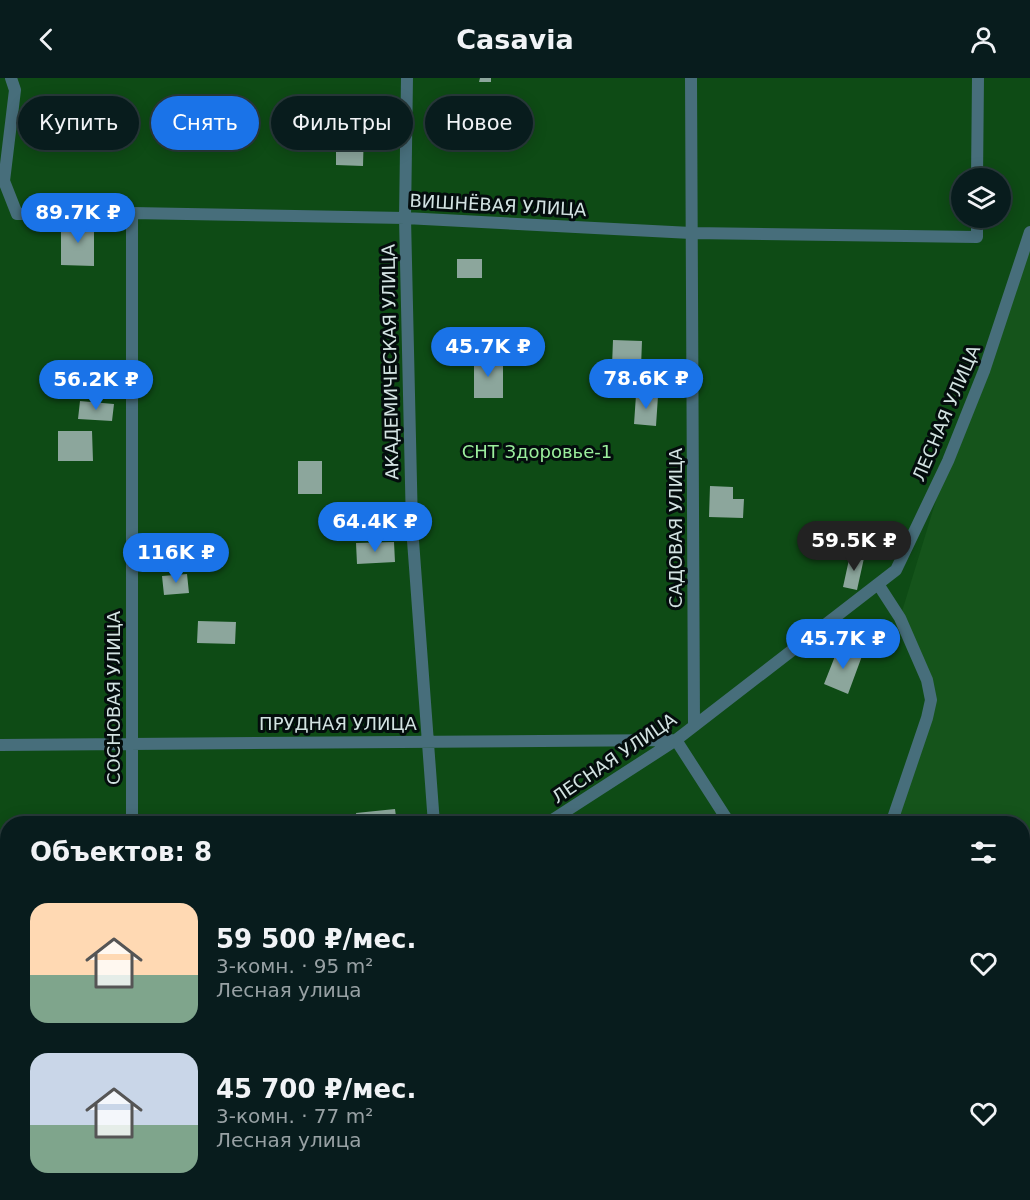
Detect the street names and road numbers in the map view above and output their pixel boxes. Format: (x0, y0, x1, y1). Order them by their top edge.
street label: ВИШНЁВАЯ УЛИЦА (409, 190, 588, 220)
street label: АКАДЕМИЧЕСКАЯ УЛИЦА (377, 243, 403, 480)
street label: ЛЕСНАЯ УЛИЦА (908, 341, 984, 484)
street label: САДОВАЯ УЛИЦА (665, 447, 686, 608)
street label: СОСНОВАЯ УЛИЦА (103, 610, 124, 785)
street label: ЛЕСНАЯ УЛИЦА (548, 708, 681, 807)
street label: ПРУДНАЯ УЛИЦА (259, 713, 418, 734)

